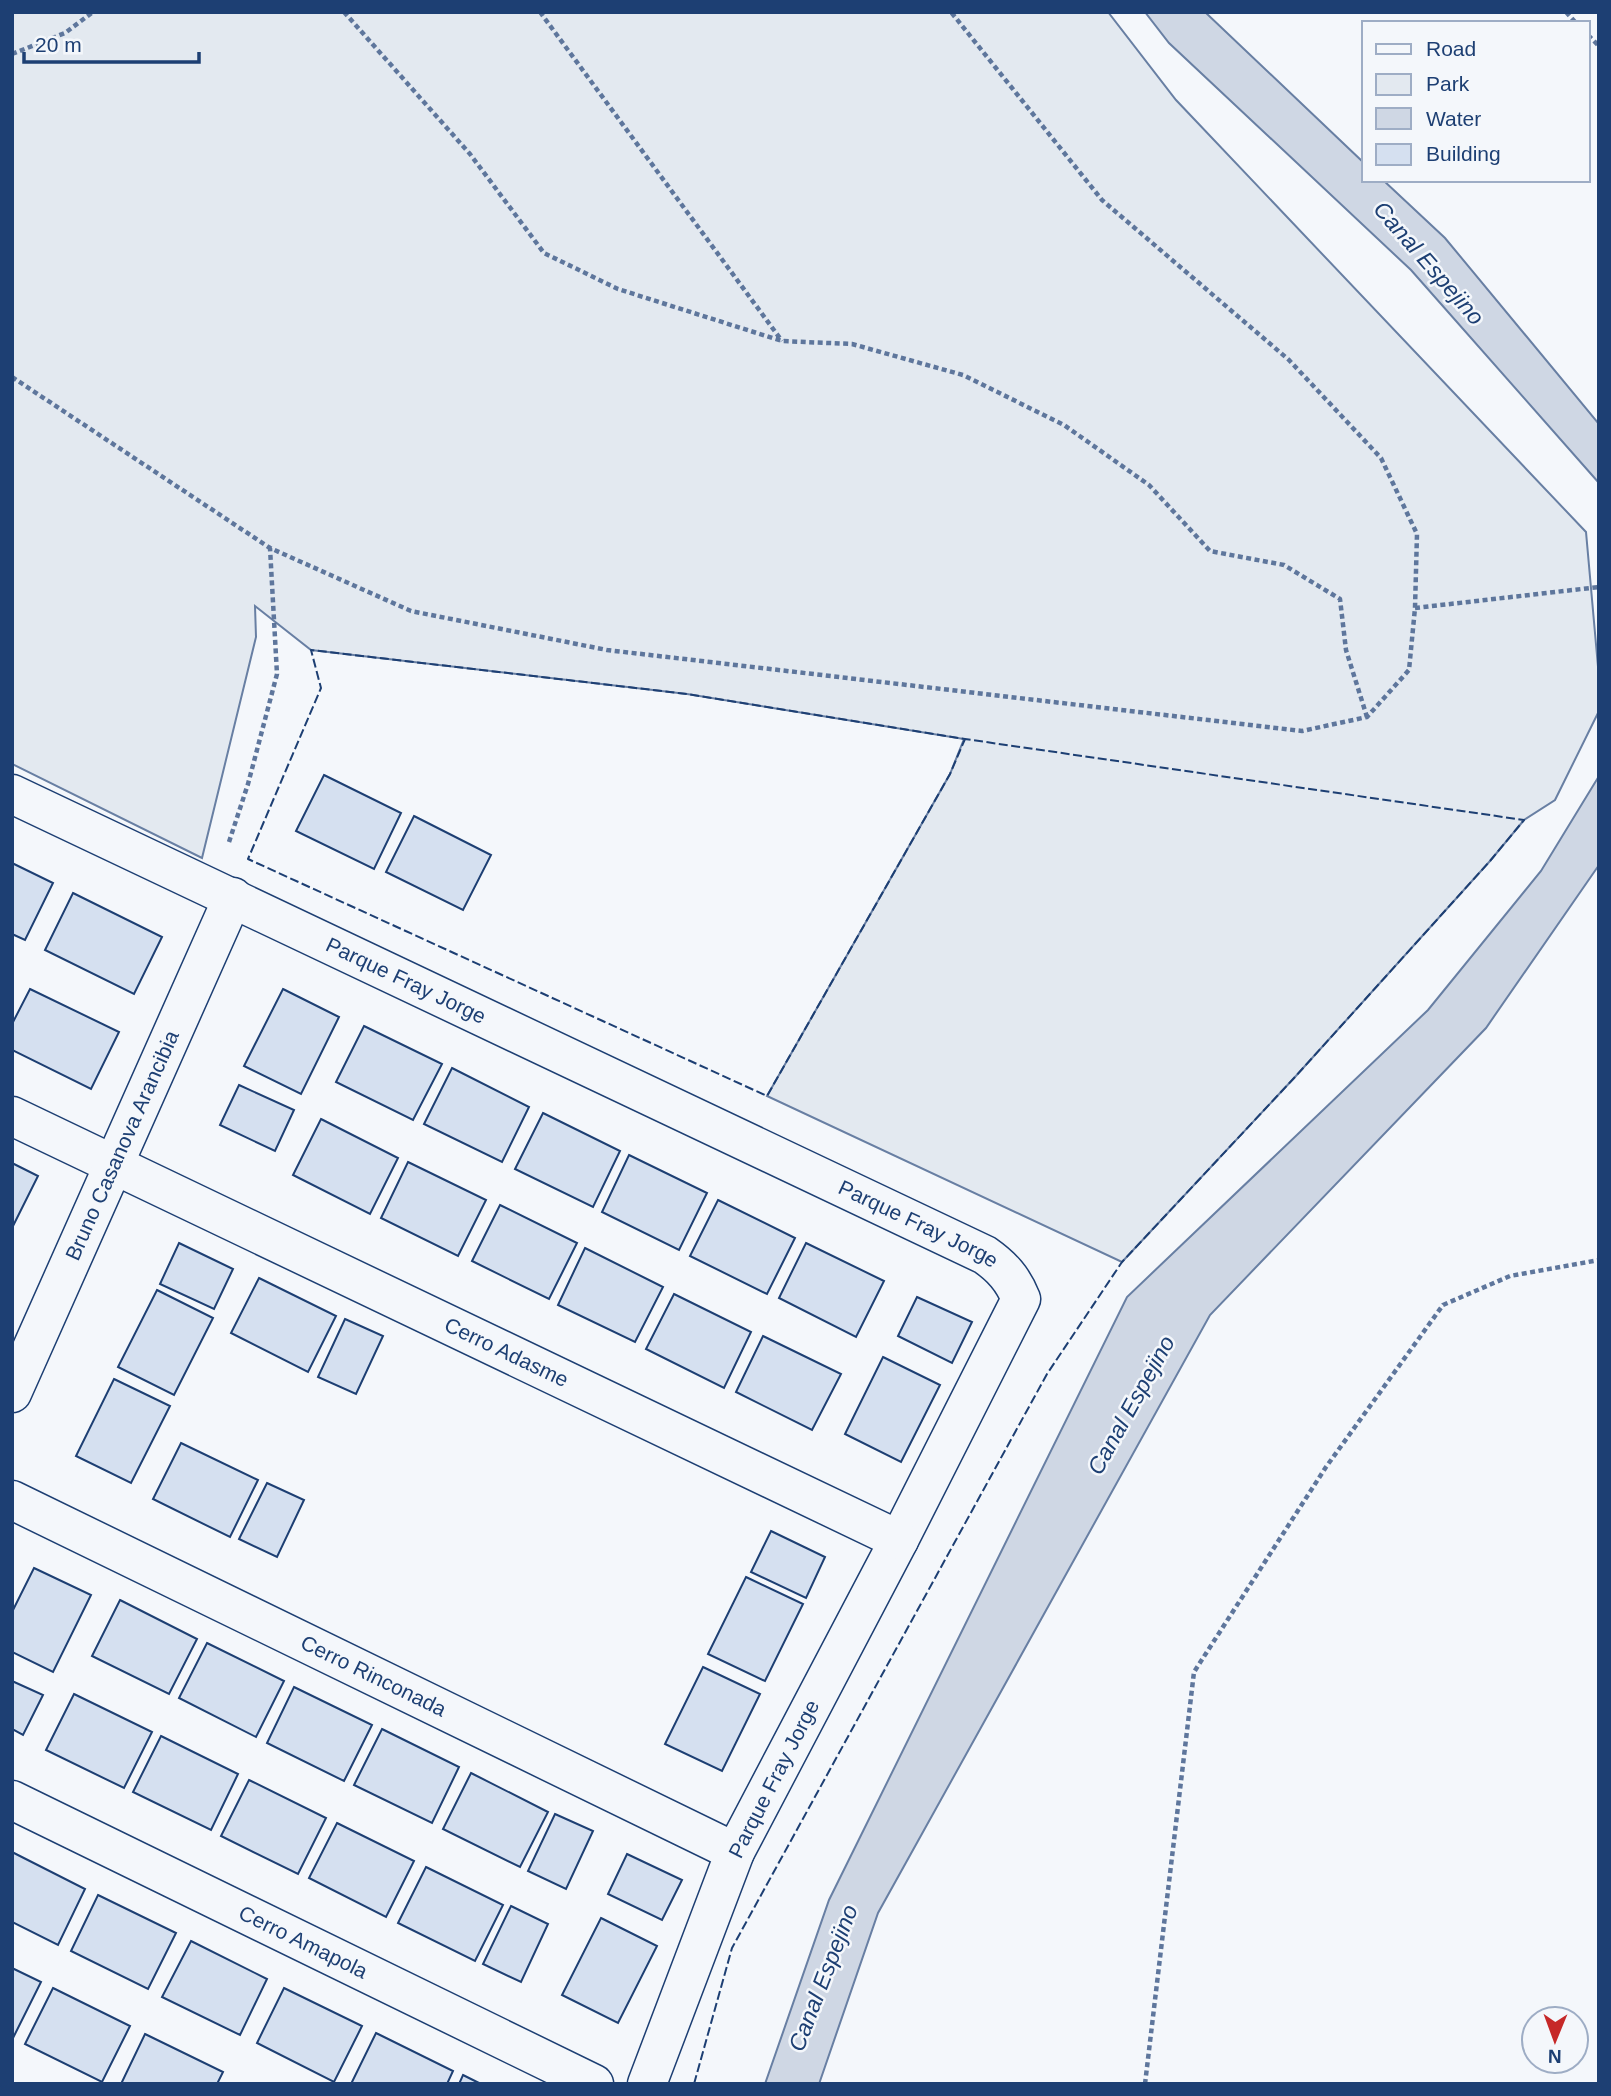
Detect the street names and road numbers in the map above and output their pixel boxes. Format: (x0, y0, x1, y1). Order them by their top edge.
street label: Parque Fray Jorge (323, 933, 490, 1028)
street label: Bruno Casanova Arancibia (61, 1027, 183, 1264)
street label: Parque Fray Jorge (835, 1175, 1003, 1272)
street label: Cerro Adasme (441, 1313, 572, 1391)
street label: Cerro Rinconada (297, 1630, 450, 1721)
street label: Parque Fray Jorge (724, 1696, 823, 1861)
street label: Cerro Amapola (235, 1901, 372, 1983)

